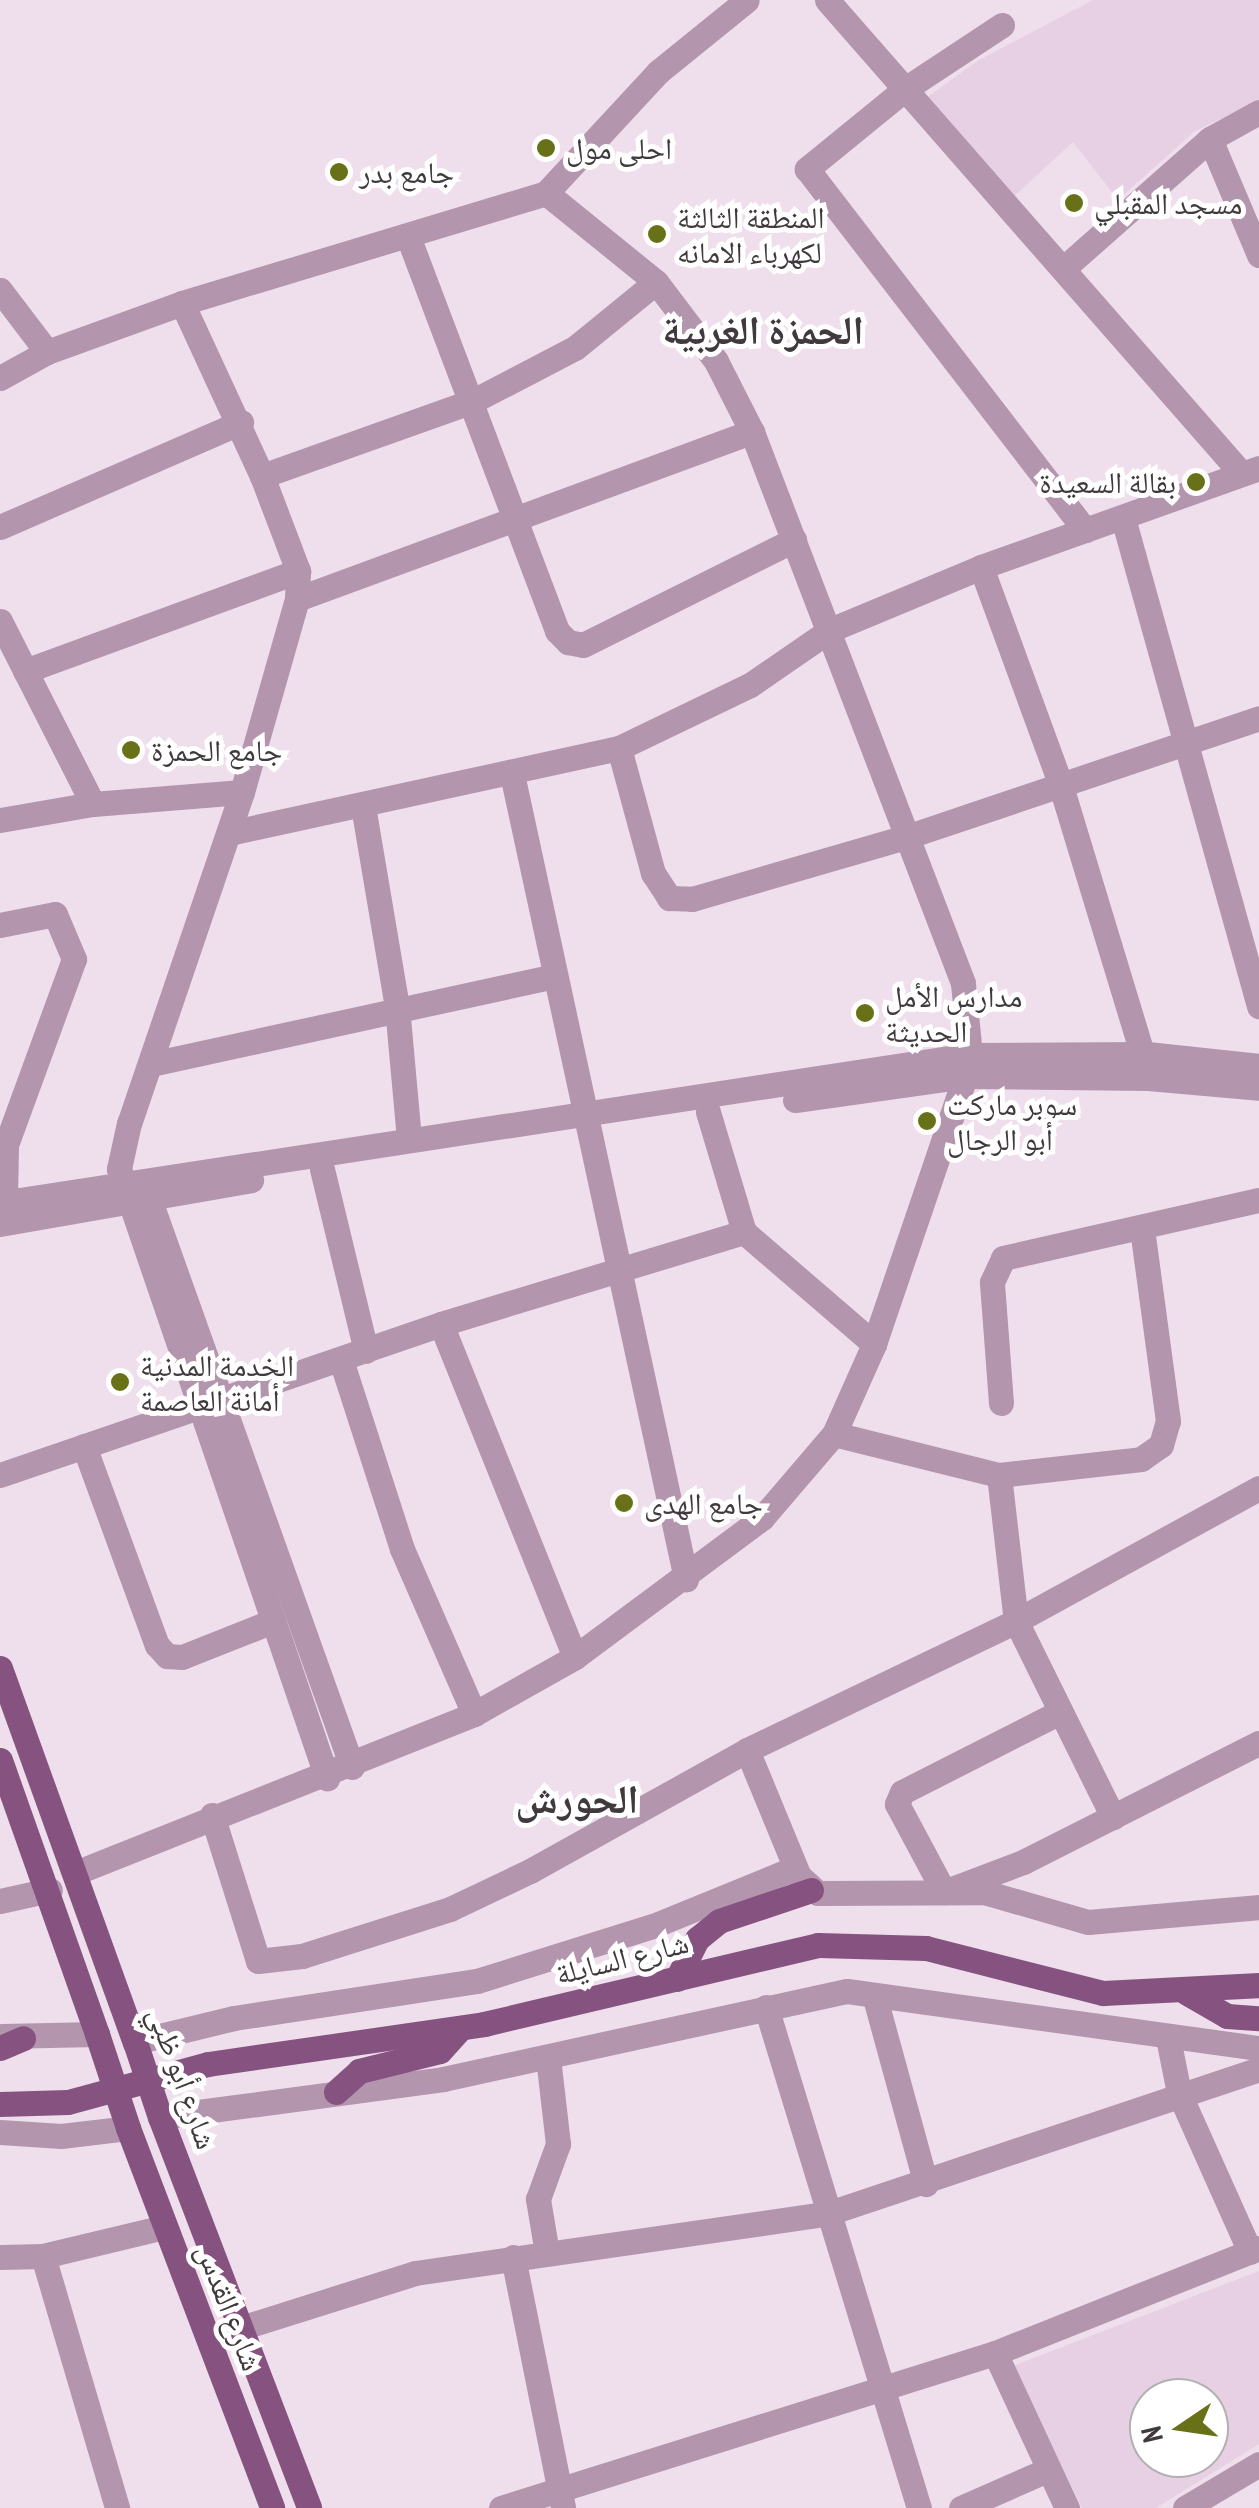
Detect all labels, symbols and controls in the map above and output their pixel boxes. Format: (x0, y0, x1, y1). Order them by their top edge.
place label: احلى مول (566, 130, 672, 166)
marker: احلى مول (535, 137, 557, 159)
place label: جامع بدر (359, 154, 454, 190)
marker: جامع بدر (328, 161, 350, 183)
place label: مسجد المقبلي (1094, 185, 1242, 221)
marker: مسجد المقبلي (1063, 192, 1085, 214)
place label: المنطقة الثالثة لكهرباء الامانه (677, 199, 825, 270)
marker: المنطقة الثالثة لكهرباء الامانه (646, 223, 668, 245)
district label: الحمزة الغربية (662, 305, 864, 353)
place label: بقالة السعيدة (1039, 464, 1176, 500)
marker: بقالة السعيدة (1185, 471, 1207, 493)
place label: جامع الحمزة (151, 732, 282, 768)
marker: جامع الحمزة (120, 739, 142, 761)
place label: مدارس الأمل الحديثة (885, 978, 1022, 1048)
marker: مدارس الأمل الحديثة (854, 1002, 876, 1024)
place label: سوبر ماركت أبو الرجال (947, 1086, 1077, 1156)
marker: سوبر ماركت أبو الرجال (916, 1110, 938, 1132)
place label: الخدمة المدنية أمانة العاصمة (140, 1347, 294, 1418)
marker: الخدمة المدنية أمانة العاصمة (109, 1371, 131, 1393)
place label: جامع الهدى (644, 1485, 763, 1521)
marker: جامع الهدى (613, 1492, 635, 1514)
district label: الحورش (515, 1774, 639, 1822)
street label: شارع السايلة (552, 1924, 692, 1992)
street label: شارع أبو ظبي (141, 2002, 225, 2154)
street label: شارع القدس (189, 2238, 271, 2376)
north arrow (1129, 2378, 1229, 2478)
text: N (1132, 2423, 1171, 2446)

